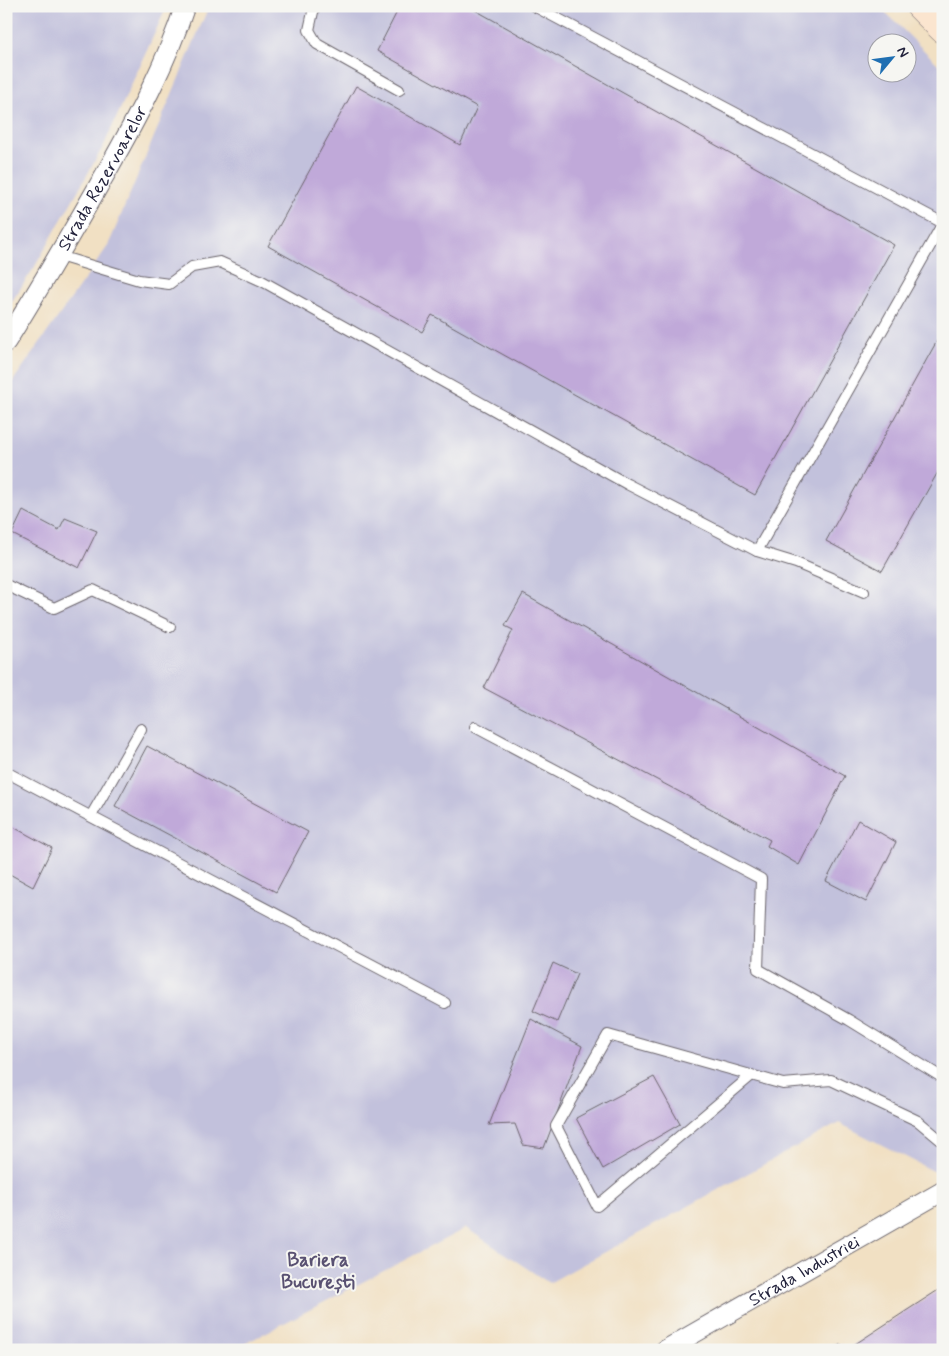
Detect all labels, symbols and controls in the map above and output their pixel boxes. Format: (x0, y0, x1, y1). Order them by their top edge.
north arrow (866, 32, 916, 82)
text: N (892, 44, 913, 61)
street label: Strada Rezervoarelor (53, 102, 154, 256)
street label: Strada Industriei (745, 1230, 864, 1313)
district label: Bariera București (281, 1248, 355, 1295)

